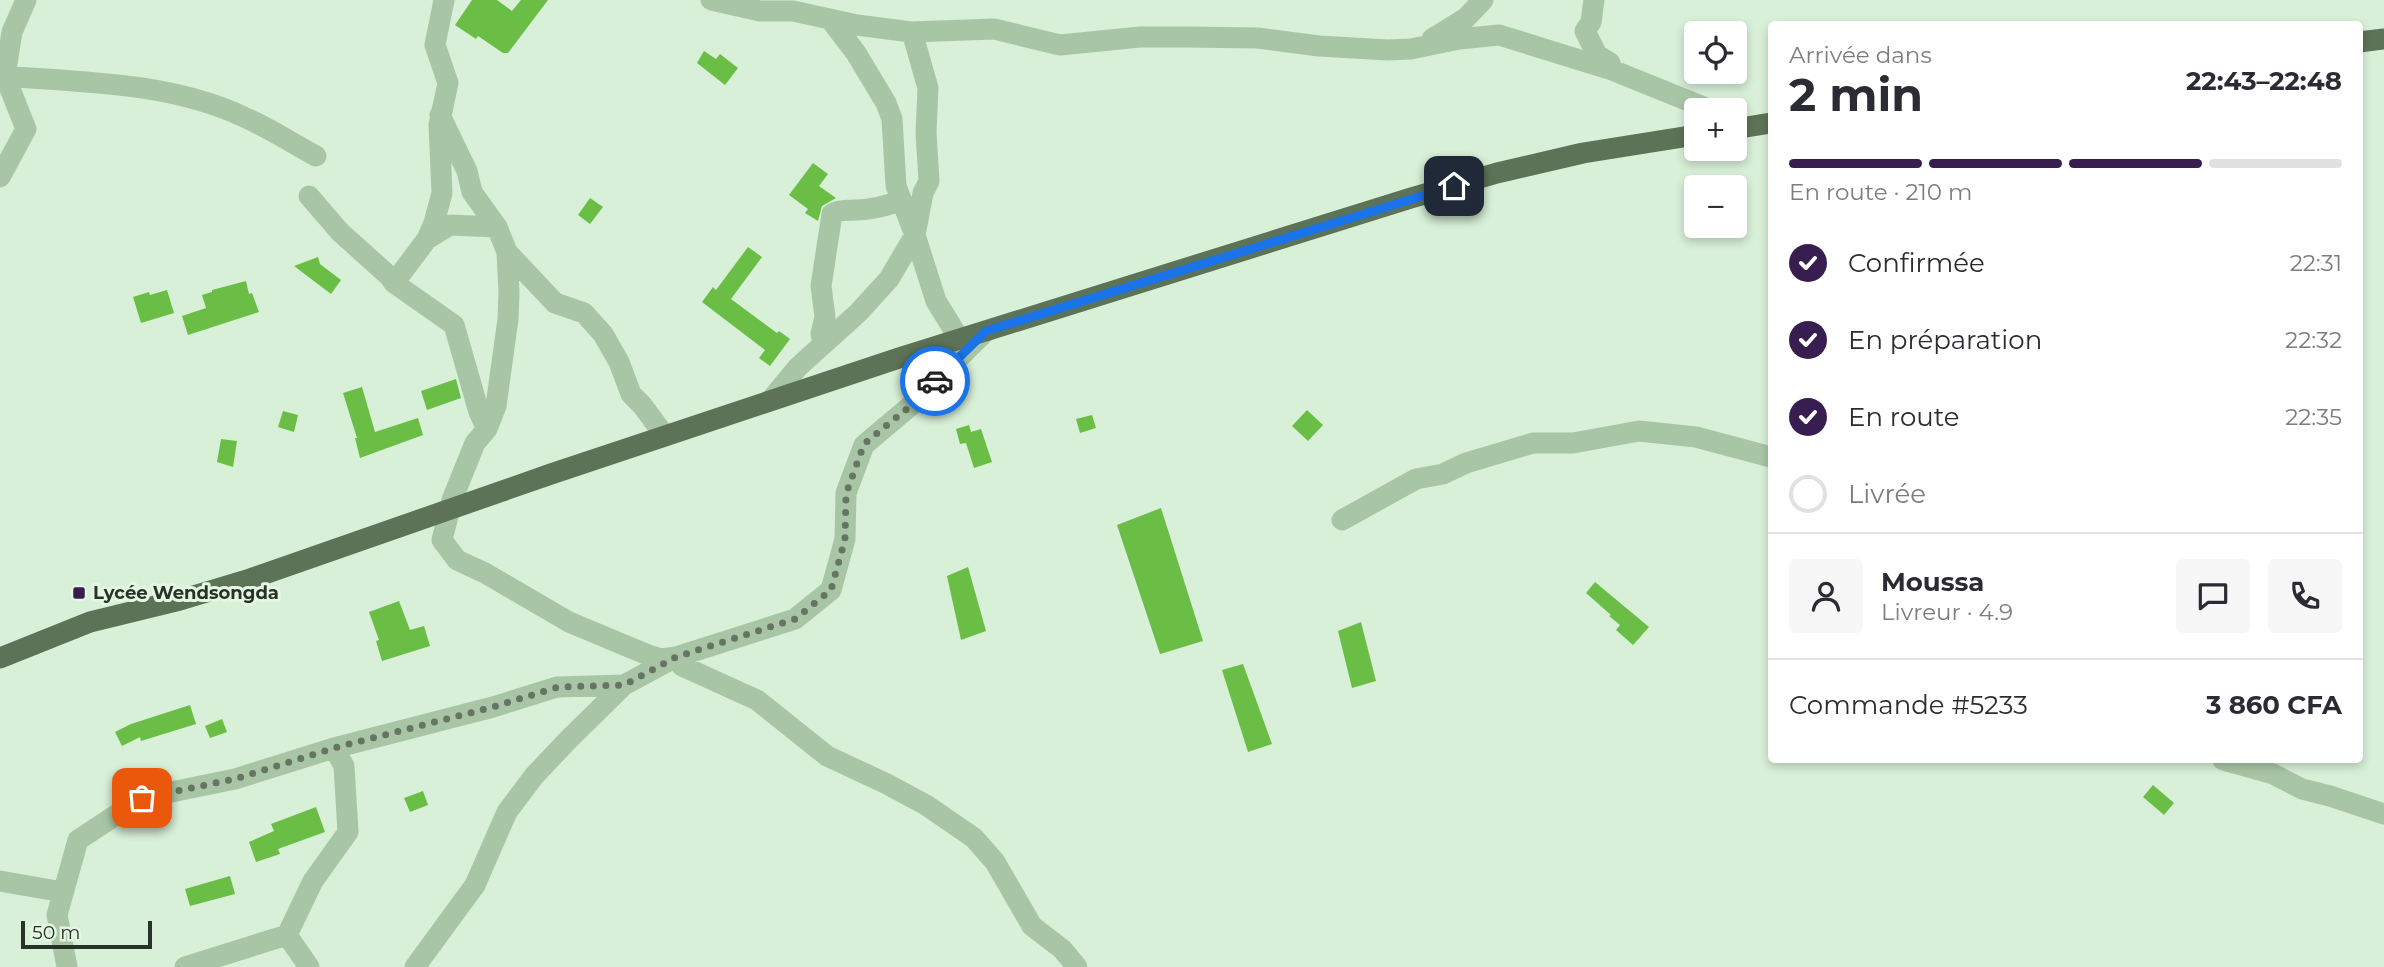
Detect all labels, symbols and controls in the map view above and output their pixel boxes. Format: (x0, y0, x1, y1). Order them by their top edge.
map controls (1684, 21, 1747, 238)
button: locate (1684, 21, 1747, 84)
text: Arrivée dans (1789, 41, 1932, 69)
text: 22:43–22:48 (2186, 65, 2342, 97)
text: 2 min (1789, 66, 1923, 123)
button: + (1684, 98, 1747, 161)
pin (1424, 156, 1484, 216)
icon: home (1435, 167, 1473, 205)
button: − (1684, 175, 1747, 238)
text: En route · 210 m (1789, 178, 1972, 206)
icon: check (1789, 244, 1827, 282)
text: Confirmée (1848, 247, 1985, 279)
text: 22:31 (2290, 249, 2342, 277)
icon: check (1789, 321, 1827, 359)
text: En préparation (1848, 324, 2042, 356)
text: 22:32 (2285, 326, 2342, 354)
courier (900, 346, 970, 416)
icon: car (916, 362, 954, 400)
icon: check (1789, 398, 1827, 436)
text: En route (1848, 401, 1959, 433)
text: 22:35 (2285, 403, 2342, 431)
text: Livrée (1848, 478, 1926, 510)
button: person (1789, 559, 1863, 633)
button: chat (2176, 559, 2250, 633)
button: phone (2268, 559, 2342, 633)
text: Moussa (1881, 566, 1984, 598)
place label: Lycée Wendsongda (93, 582, 279, 604)
marker: Lycée Wendsongda (71, 585, 87, 601)
text: Livreur · 4.9 (1881, 598, 2013, 626)
text: Commande #5233 (1789, 689, 2028, 721)
text: 3 860 CFA (2206, 689, 2342, 721)
pin (112, 768, 172, 828)
icon: bag (123, 779, 161, 817)
scale bar (21, 918, 152, 950)
text: 50 m (32, 921, 80, 944)

